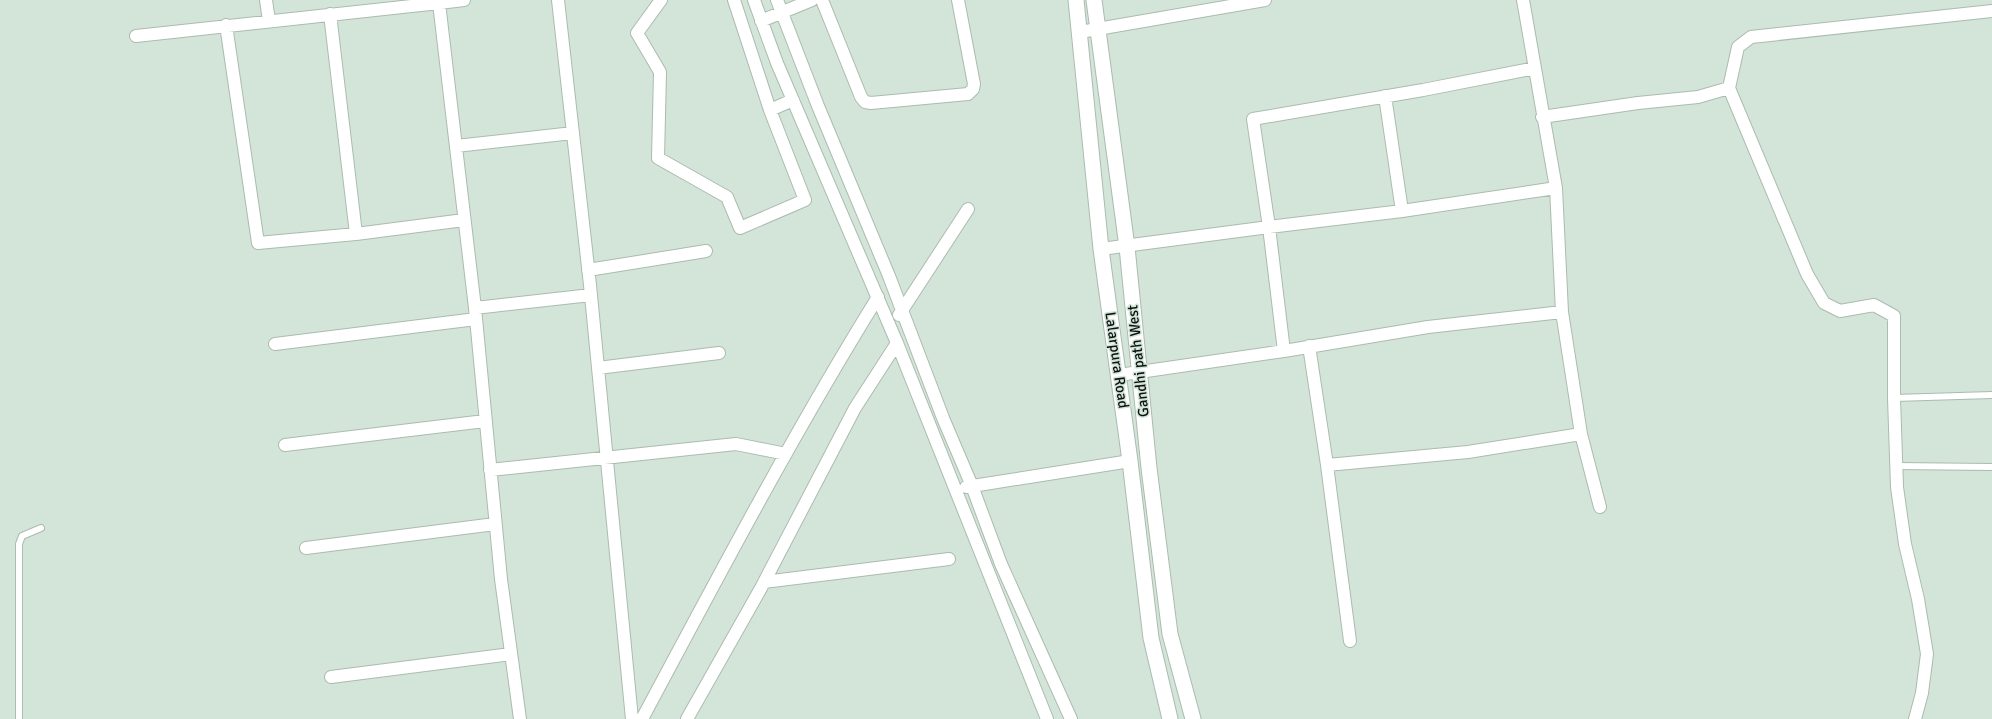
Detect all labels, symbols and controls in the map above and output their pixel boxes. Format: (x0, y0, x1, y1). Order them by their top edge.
street label: Gandhi path West (1123, 304, 1153, 418)
street label: Lalarpura Road (1101, 311, 1133, 410)

